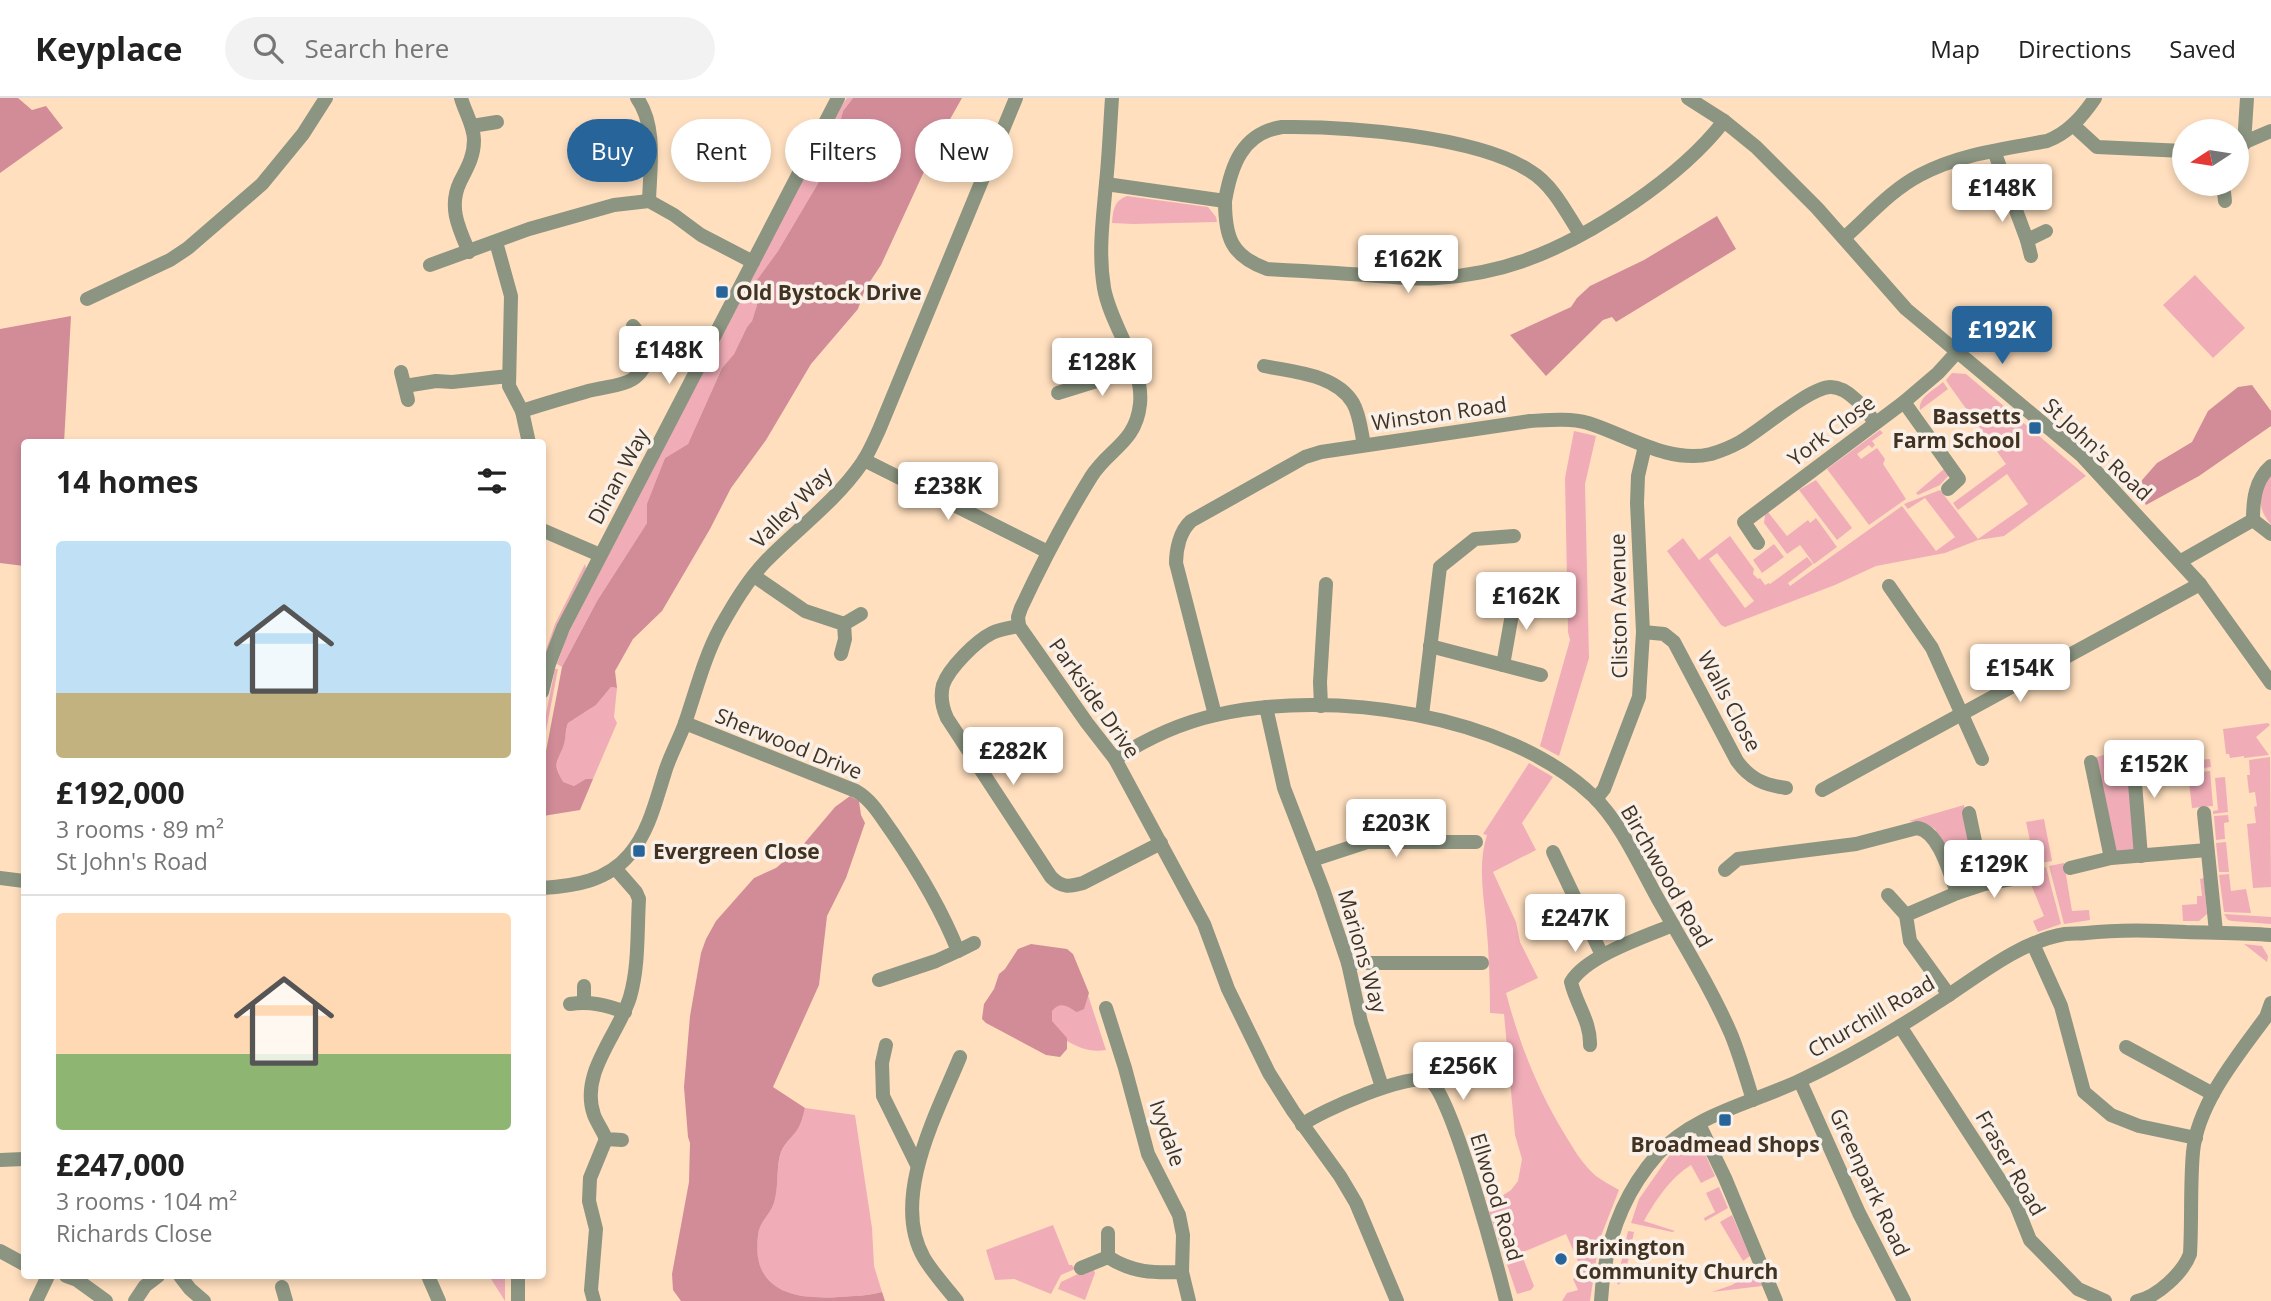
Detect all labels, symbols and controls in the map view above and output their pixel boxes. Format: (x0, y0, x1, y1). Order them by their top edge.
search box (225, 17, 715, 80)
text: Keyplace (35, 26, 183, 71)
icon: search (249, 29, 287, 67)
text: Search here (305, 30, 449, 66)
text: Map (1930, 32, 1980, 65)
text: Directions (2018, 32, 2131, 65)
text: Saved (2169, 32, 2236, 65)
chip: Buy (567, 119, 657, 182)
chip: Rent (671, 119, 771, 182)
chip: Filters (785, 119, 901, 182)
chip: New (915, 119, 1013, 182)
north arrow (2172, 119, 2249, 196)
map controls (2172, 119, 2249, 196)
pin: £148K (1953, 164, 2051, 224)
text: £148K (1968, 171, 2036, 203)
pin: £162K (1359, 236, 1457, 295)
text: £162K (1374, 242, 1442, 274)
place label: Old Bystock Drive (736, 278, 922, 306)
marker: Old Bystock Drive (714, 284, 730, 300)
pin: £192K (1953, 306, 2051, 366)
text: £192K (1968, 313, 2036, 345)
pin: £148K (620, 327, 718, 386)
text: £148K (635, 333, 703, 365)
pin: £128K (1053, 338, 1151, 398)
text: £128K (1068, 345, 1136, 377)
street label: York Close (1782, 388, 1880, 472)
street label: Winston Road (1370, 390, 1508, 436)
street label: St John's Road (2038, 391, 2158, 507)
place label: Bassetts Farm School (1893, 402, 2021, 454)
marker: Bassetts Farm School (2027, 420, 2043, 436)
street label: Dinan Way (581, 423, 655, 529)
street label: Valley Way (744, 460, 838, 554)
text: 14 homes (56, 461, 199, 502)
icon: filters (473, 462, 511, 500)
pin: £238K (899, 462, 997, 522)
text: £238K (914, 469, 982, 501)
street label: Cliston Avenue (1603, 533, 1633, 679)
pin: £162K (1477, 573, 1575, 632)
text: £162K (1492, 579, 1560, 611)
icon: home (221, 586, 347, 712)
street label: Parkside Drive (1043, 632, 1147, 764)
pin: £154K (1971, 644, 2069, 704)
street label: Walls Close (1692, 646, 1768, 756)
text: £154K (1986, 651, 2054, 683)
street label: Sherwood Drive (711, 701, 867, 785)
pin: £282K (964, 728, 1062, 787)
text: £282K (979, 734, 1047, 766)
pin: £152K (2105, 740, 2203, 800)
text: £152K (2120, 747, 2188, 779)
text: £192,000 (56, 772, 185, 813)
pin: £203K (1347, 800, 1445, 859)
street label: Birchwood Road (1615, 800, 1719, 952)
text: £203K (1362, 806, 1430, 838)
text: 3 rooms · 89 m² (56, 813, 224, 845)
place label: Evergreen Close (653, 837, 820, 865)
pin: £129K (1945, 840, 2043, 900)
marker: Evergreen Close (631, 843, 647, 859)
text: St John's Road (56, 845, 208, 877)
text: £129K (1960, 847, 2028, 879)
street label: Marions Way (1332, 886, 1394, 1016)
pin: £247K (1526, 894, 1624, 954)
text: £247K (1541, 901, 1609, 933)
icon: home (221, 958, 347, 1084)
street label: Churchill Road (1803, 968, 1939, 1064)
pin: £256K (1414, 1042, 1512, 1102)
text: £256K (1429, 1049, 1497, 1081)
street label: Ivydale (1144, 1096, 1192, 1170)
street label: Greenpark Road (1823, 1104, 1917, 1260)
street label: Fraser Road (1970, 1105, 2052, 1221)
marker: Broadmead Shops (1717, 1112, 1733, 1128)
street label: Ellwood Road (1464, 1130, 1530, 1264)
place label: Broadmead Shops (1630, 1130, 1820, 1158)
text: £247,000 (56, 1144, 185, 1185)
text: 3 rooms · 104 m² (56, 1185, 237, 1217)
text: Richards Close (56, 1217, 212, 1249)
place label: Brixington Community Church (1575, 1233, 1778, 1285)
marker: Brixington Community Church (1553, 1251, 1569, 1267)

